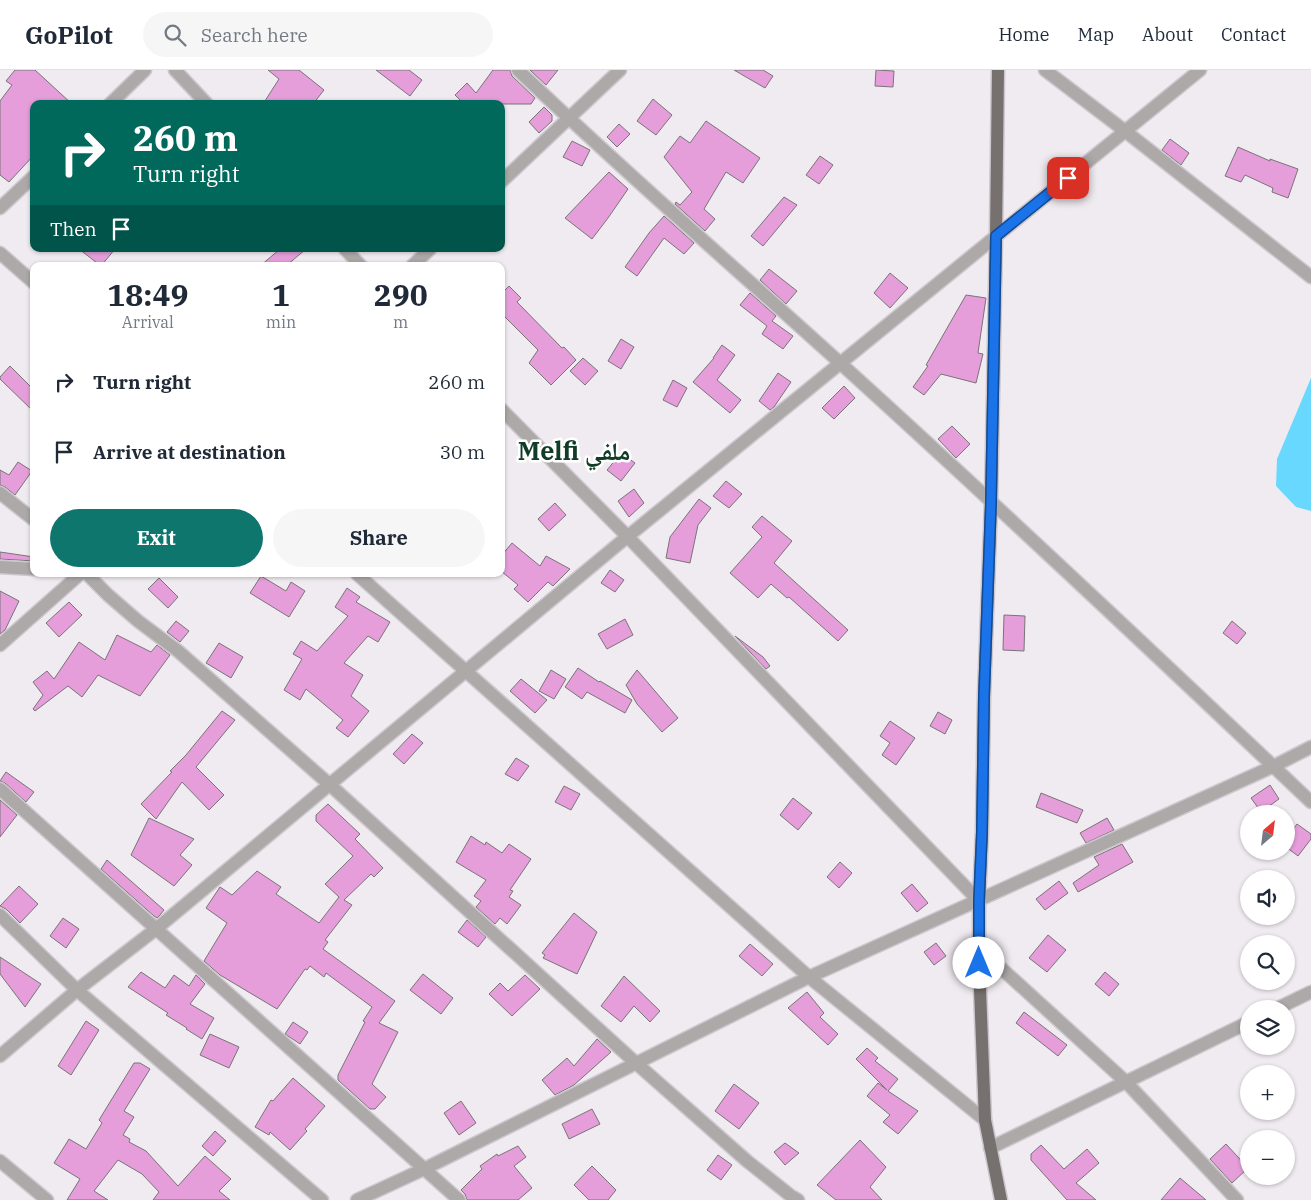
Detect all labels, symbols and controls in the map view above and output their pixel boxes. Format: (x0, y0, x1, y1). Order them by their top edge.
search box (143, 12, 493, 57)
text: GoPilot (25, 19, 113, 51)
icon: search (161, 21, 189, 49)
text: Search here (201, 23, 308, 47)
text: Home (998, 23, 1050, 46)
text: Map (1078, 23, 1114, 46)
text: About (1142, 23, 1193, 46)
text: Contact (1221, 23, 1286, 46)
text: 260 m (133, 115, 238, 161)
icon: right (50, 120, 115, 185)
pin (1047, 157, 1089, 199)
text: Turn right (133, 159, 240, 188)
icon: arrive (1054, 164, 1082, 192)
icon: arrive (107, 215, 135, 243)
text: Then (50, 217, 97, 241)
text: 18:49 (107, 275, 188, 314)
text: 1 (272, 275, 290, 314)
text: 290 (374, 275, 428, 314)
text: Arrival (122, 312, 174, 332)
text: min (266, 312, 296, 332)
text: m (393, 312, 408, 332)
icon: right (50, 368, 78, 396)
text: Turn right (93, 370, 191, 394)
text: 260 m (428, 370, 485, 394)
district label: Melfi ملفي (518, 434, 630, 471)
icon: arrive (50, 438, 78, 466)
text: Arrive at destination (93, 440, 286, 464)
text: 30 m (440, 440, 485, 464)
button: Exit (50, 509, 263, 567)
button: Share (273, 509, 485, 567)
north arrow (1240, 805, 1295, 860)
map controls (1240, 805, 1295, 1185)
button: sound (1240, 870, 1295, 925)
button: search (1240, 935, 1295, 990)
position arrow (952, 936, 1004, 988)
button: layers (1240, 1000, 1295, 1055)
button: + (1240, 1065, 1295, 1120)
button: − (1240, 1130, 1295, 1185)

